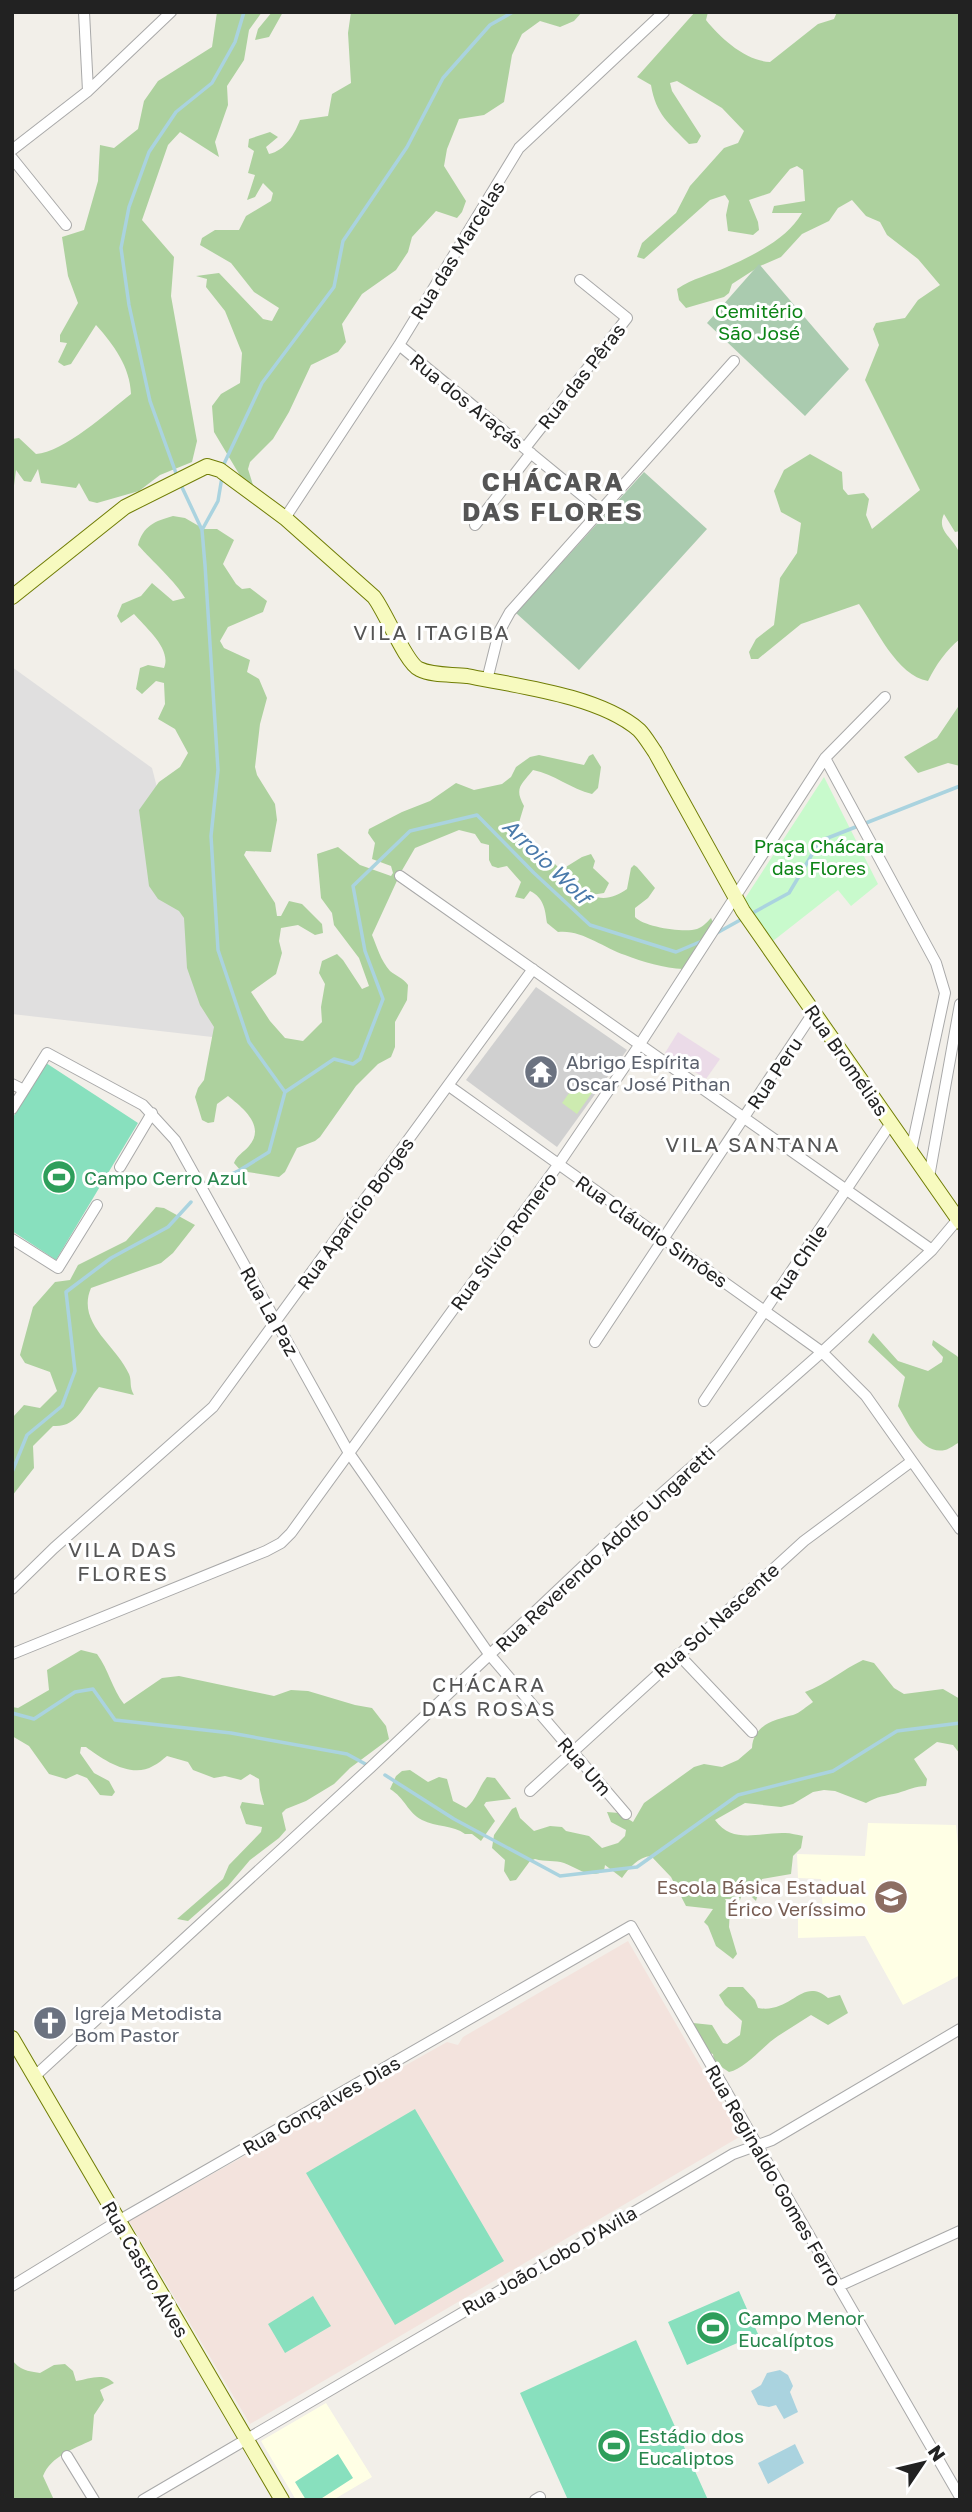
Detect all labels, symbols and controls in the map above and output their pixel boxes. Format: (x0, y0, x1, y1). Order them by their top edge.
street label: Rua das Marcelas (405, 176, 509, 324)
park label: Cemitério São José (715, 299, 803, 344)
street label: Rua das Pêras (533, 318, 629, 434)
street label: Rua dos Araçás (406, 348, 528, 454)
district label: CHÁCARA DAS FLORES (462, 466, 644, 527)
district label: VILA ITAGIBA (353, 619, 511, 645)
water label: Arroio Wolf (498, 813, 599, 912)
park label: Praça Chácara das Flores (754, 834, 884, 879)
street label: Rua Bromélias (800, 1000, 894, 1120)
street label: Rua Peru (742, 1033, 806, 1113)
place label: Abrigo Espírita Oscar José Pithan (566, 1050, 730, 1095)
temple icon: Abrigo Espírita Oscar José Pithan (522, 1053, 560, 1091)
district label: VILA SANTANA (665, 1131, 841, 1157)
street label: Rua Aparício Borges (292, 1132, 418, 1294)
sports icon: Campo Cerro Azul (40, 1158, 78, 1196)
place label: Campo Cerro Azul (84, 1166, 247, 1189)
street label: Rua Sílvio Romero (445, 1167, 561, 1315)
street label: Rua Cláudio Simões (572, 1170, 732, 1292)
street label: Rua Chile (764, 1220, 832, 1304)
street label: Rua La Paz (236, 1262, 304, 1360)
street label: Rua Reverendo Adolfo Ungaretti (490, 1440, 720, 1656)
district label: VILA DAS FLORES (68, 1536, 178, 1586)
street label: Rua Sol Nascente (649, 1558, 783, 1682)
district label: CHÁCARA DAS ROSAS (421, 1671, 557, 1721)
street label: Rua Um (553, 1732, 617, 1800)
place label: Escola Básica Estadual Érico Veríssimo (657, 1875, 866, 1920)
school or university icon: Escola Básica Estadual Érico Veríssimo (872, 1878, 910, 1916)
place label: Igreja Metodista Bom Pastor (74, 2001, 222, 2046)
church icon: Igreja Metodista Bom Pastor (31, 2004, 69, 2042)
street label: Rua Gonçalves Dias (238, 2051, 404, 2159)
street label: Rua Reginaldo Gomes Ferro (701, 2060, 847, 2290)
street label: Rua Castro Alves (98, 2197, 194, 2341)
street label: Rua João Lobo D'Avila (457, 2200, 641, 2320)
place label: Campo Menor Eucalíptos (738, 2306, 865, 2351)
sports icon: Campo Menor Eucalíptos (694, 2309, 732, 2347)
place label: Estádio dos Eucaliptos (638, 2424, 744, 2469)
sports icon: Estádio dos Eucaliptos (595, 2427, 633, 2465)
north arrow (888, 2428, 958, 2498)
text: N (924, 2440, 951, 2465)

